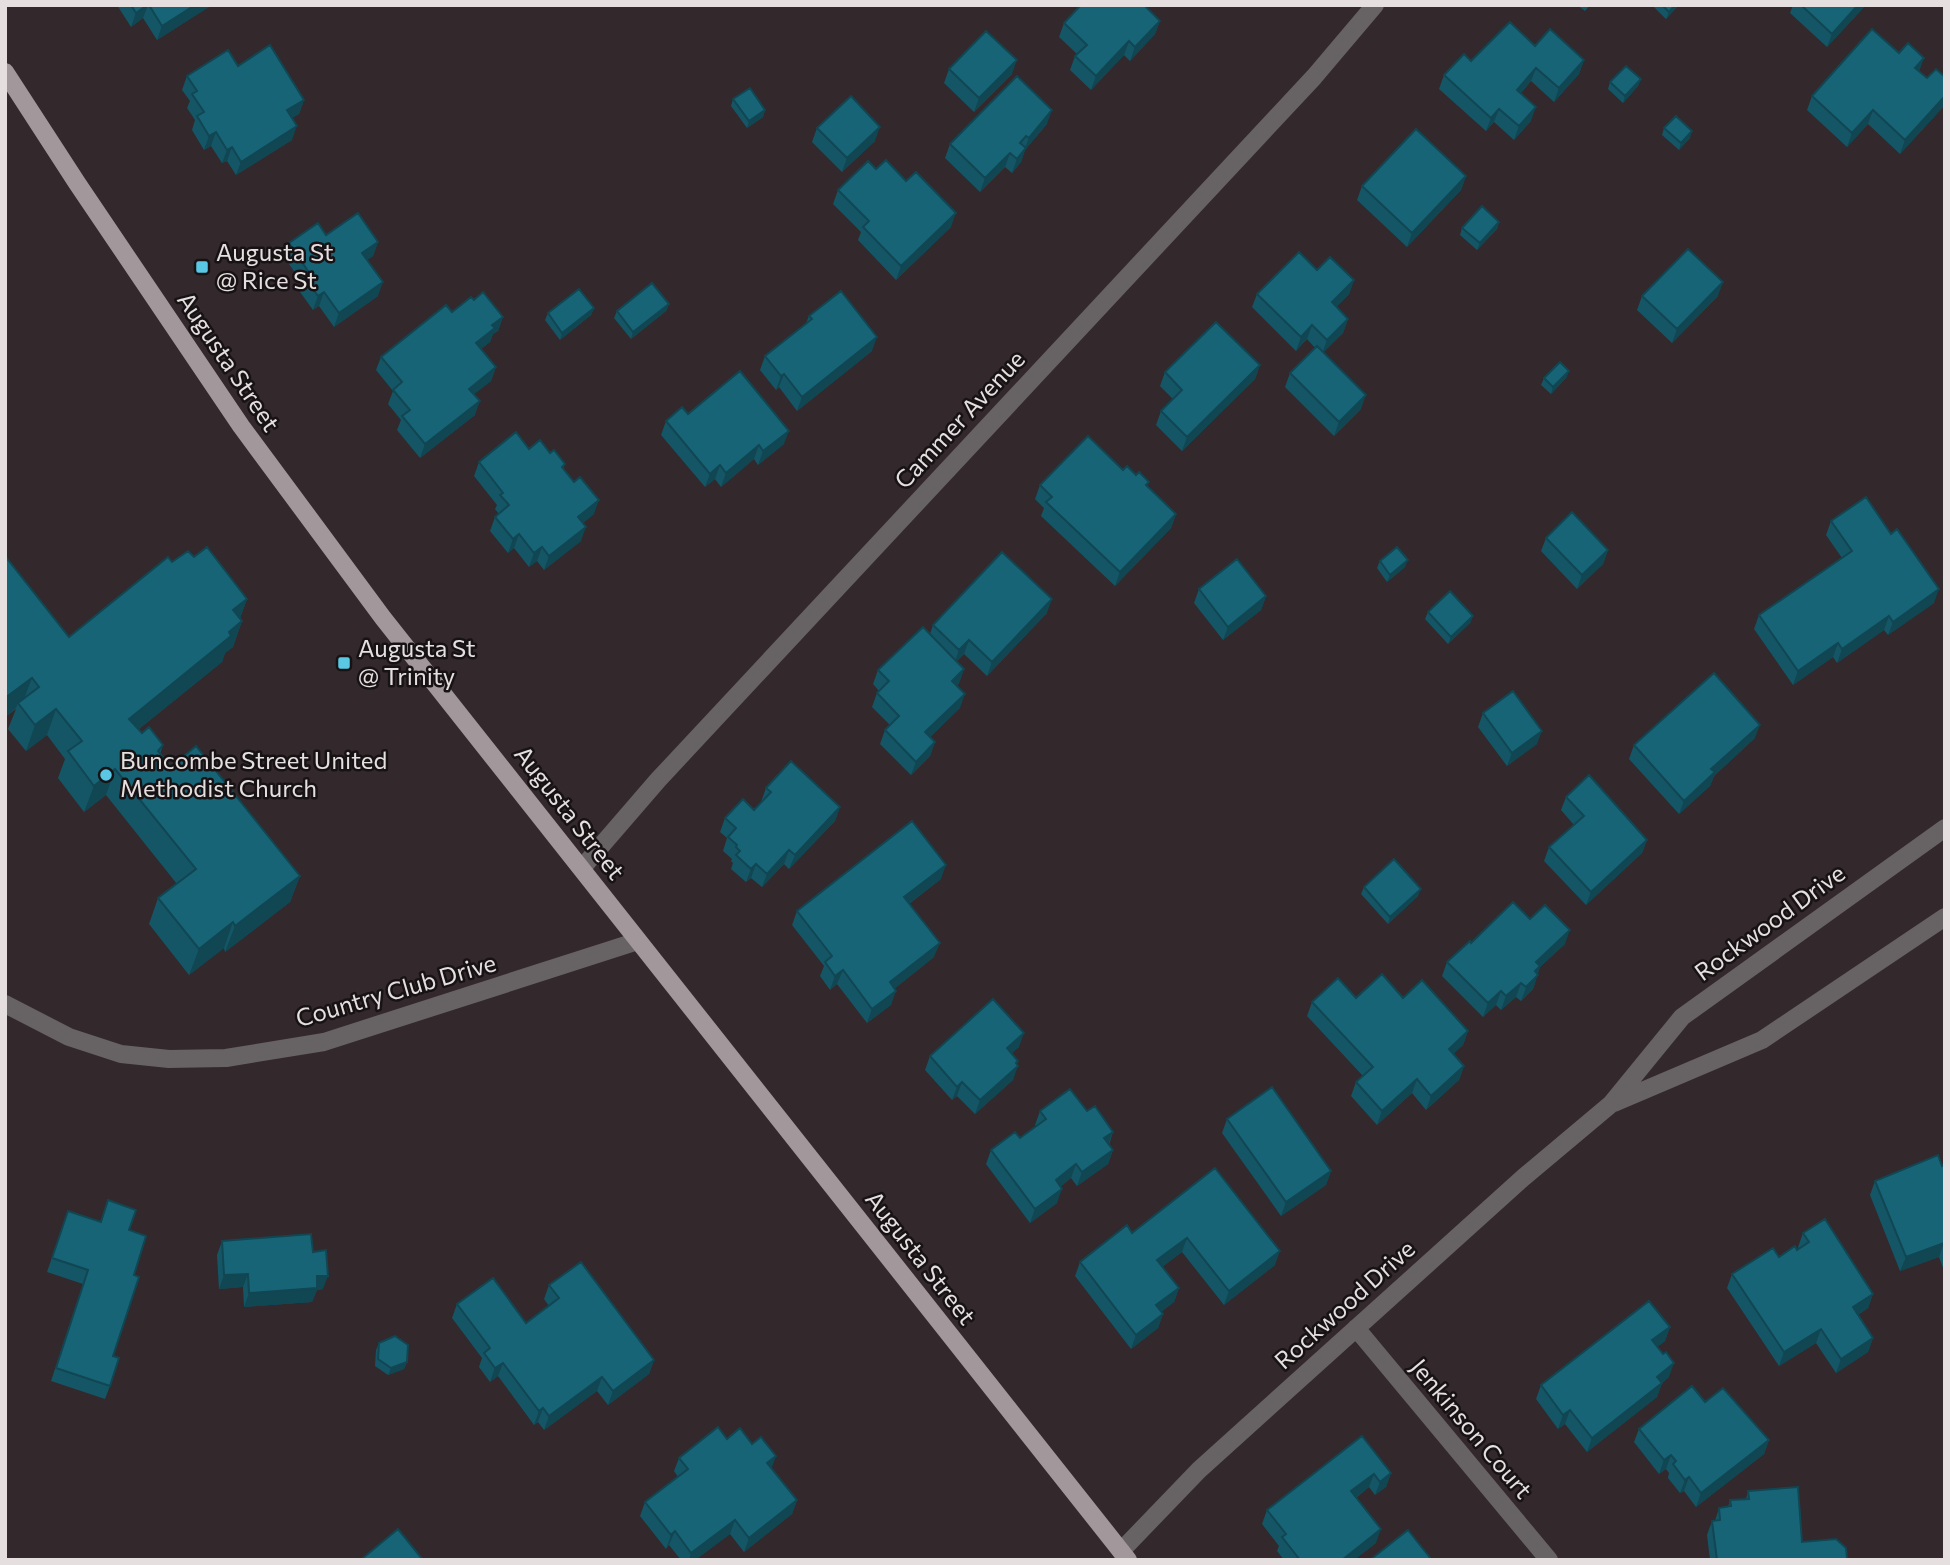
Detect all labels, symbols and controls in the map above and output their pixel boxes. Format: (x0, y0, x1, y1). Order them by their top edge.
place label: Augusta St @ Rice St (216, 237, 334, 294)
marker: Augusta St @ Rice St (194, 259, 210, 275)
street label: Augusta Street (172, 286, 287, 436)
street label: Cammer Avenue (888, 344, 1030, 494)
place label: Augusta St @ Trinity (358, 633, 476, 690)
marker: Augusta St @ Trinity (336, 655, 352, 671)
street label: Augusta Street (509, 739, 632, 885)
place label: Buncombe Street United Methodist Church (120, 745, 387, 802)
marker: Buncombe Street United Methodist Church (98, 767, 114, 783)
street label: Rockwood Drive (1688, 858, 1850, 986)
street label: Country Club Drive (292, 947, 499, 1032)
street label: Augusta Street (860, 1184, 983, 1330)
street label: Rockwood Drive (1268, 1233, 1420, 1374)
street label: Jenkinson Court (1405, 1352, 1539, 1504)

